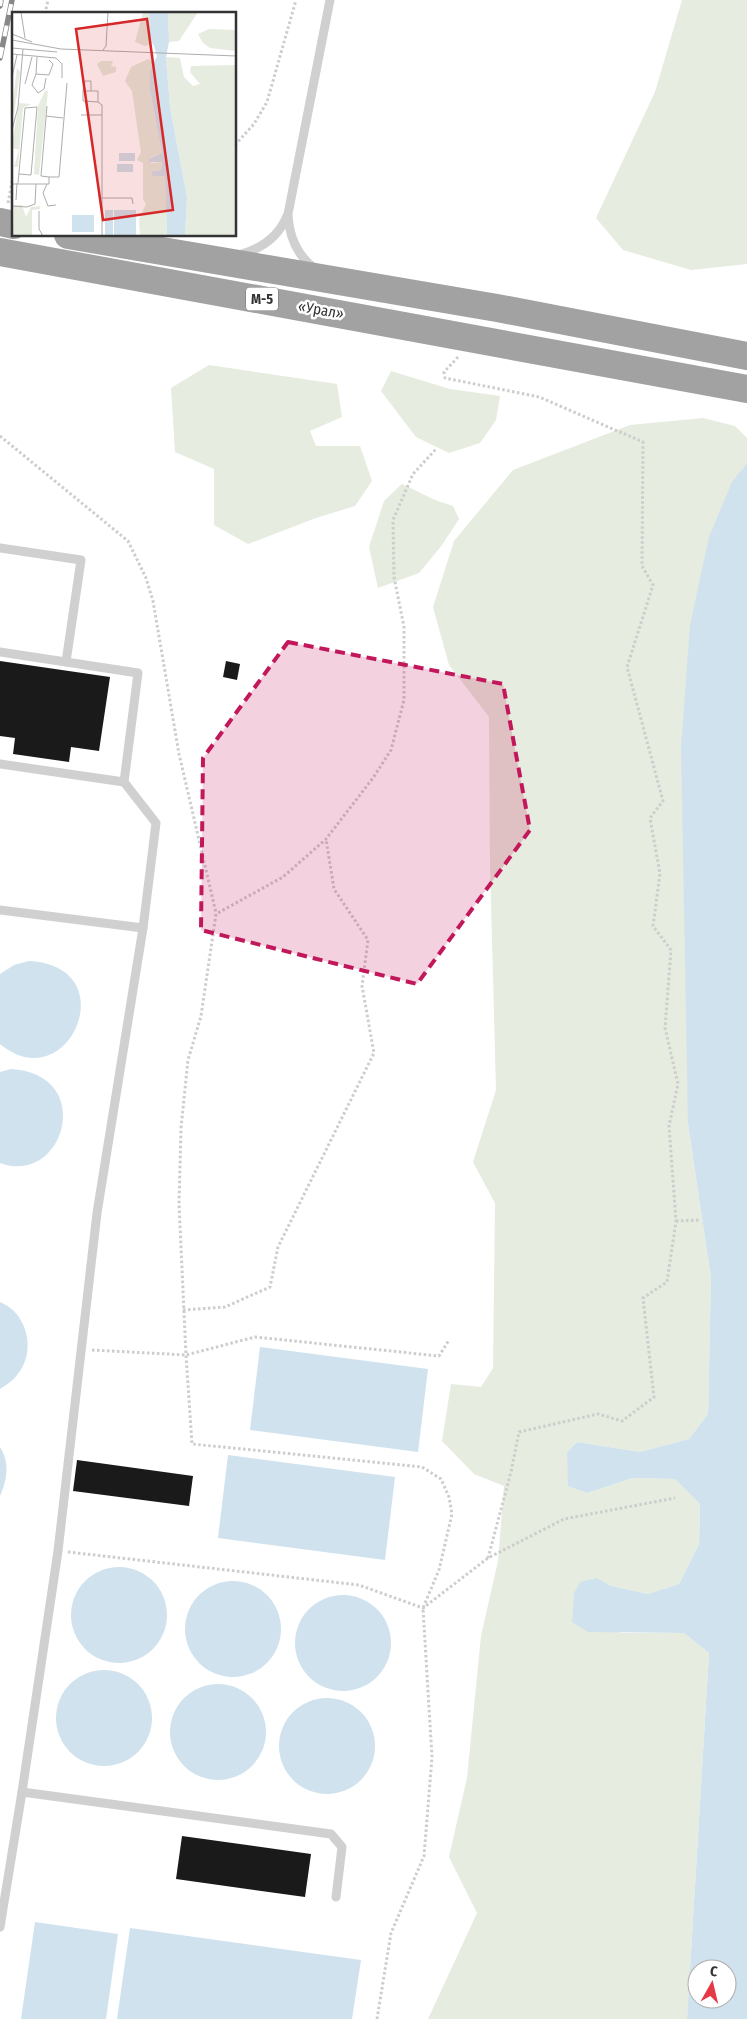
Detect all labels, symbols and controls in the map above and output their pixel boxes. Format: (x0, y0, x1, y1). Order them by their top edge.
inset map (12, 12, 236, 236)
road number: М-5 (246, 288, 278, 310)
street label: «Урал» (297, 297, 345, 323)
north arrow (687, 1959, 737, 2009)
text: С (709, 1963, 719, 1981)

